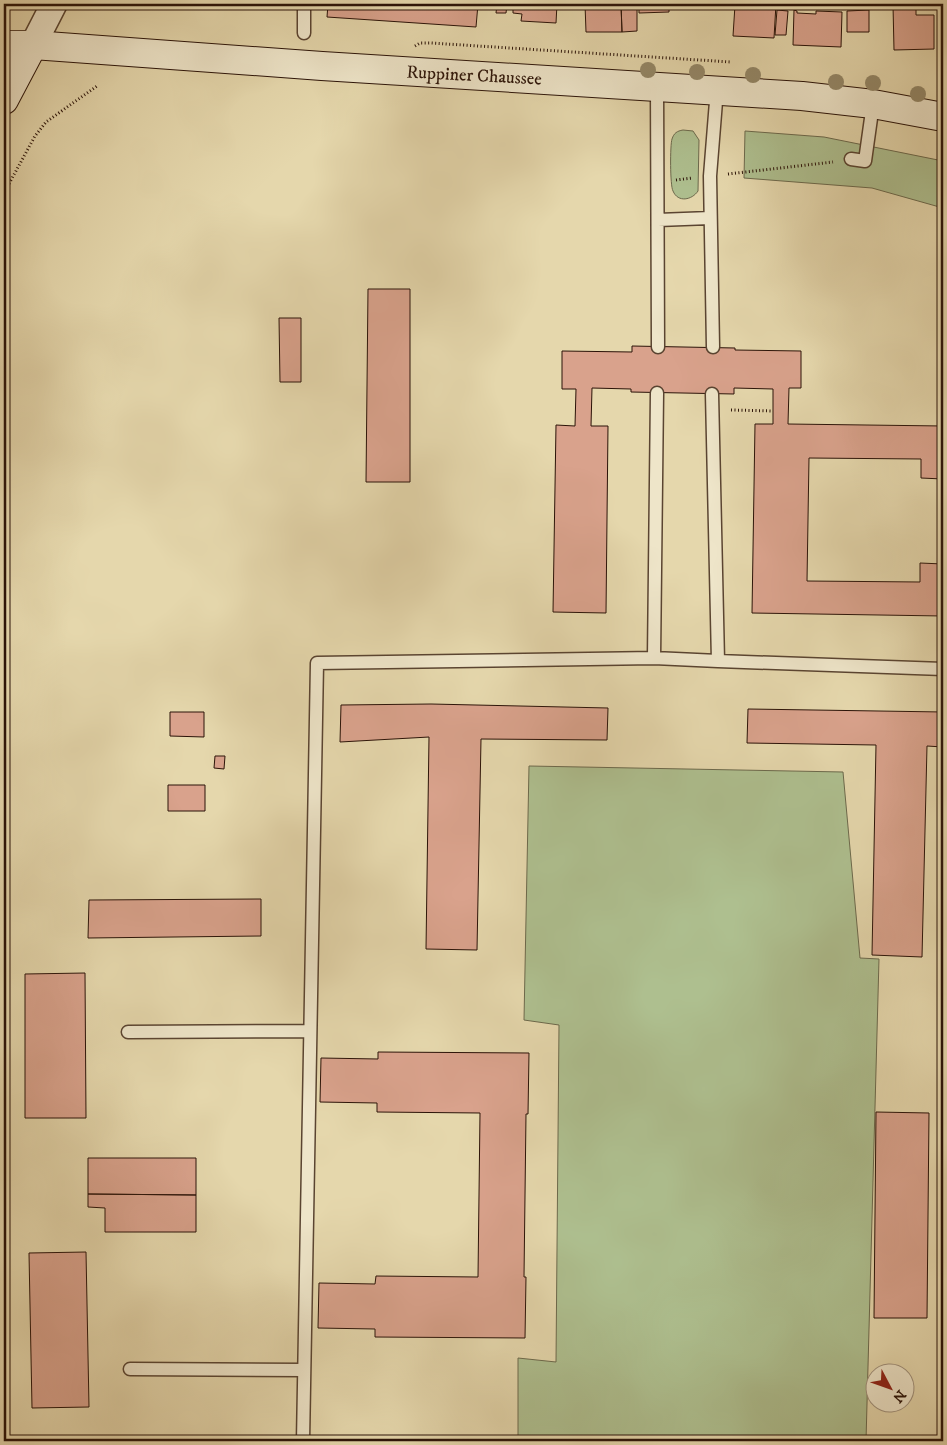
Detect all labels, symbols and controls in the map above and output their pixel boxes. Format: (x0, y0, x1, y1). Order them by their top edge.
street label: Ruppiner Chaussee (406, 61, 542, 91)
north arrow (864, 1362, 914, 1412)
text: N (888, 1386, 910, 1406)

